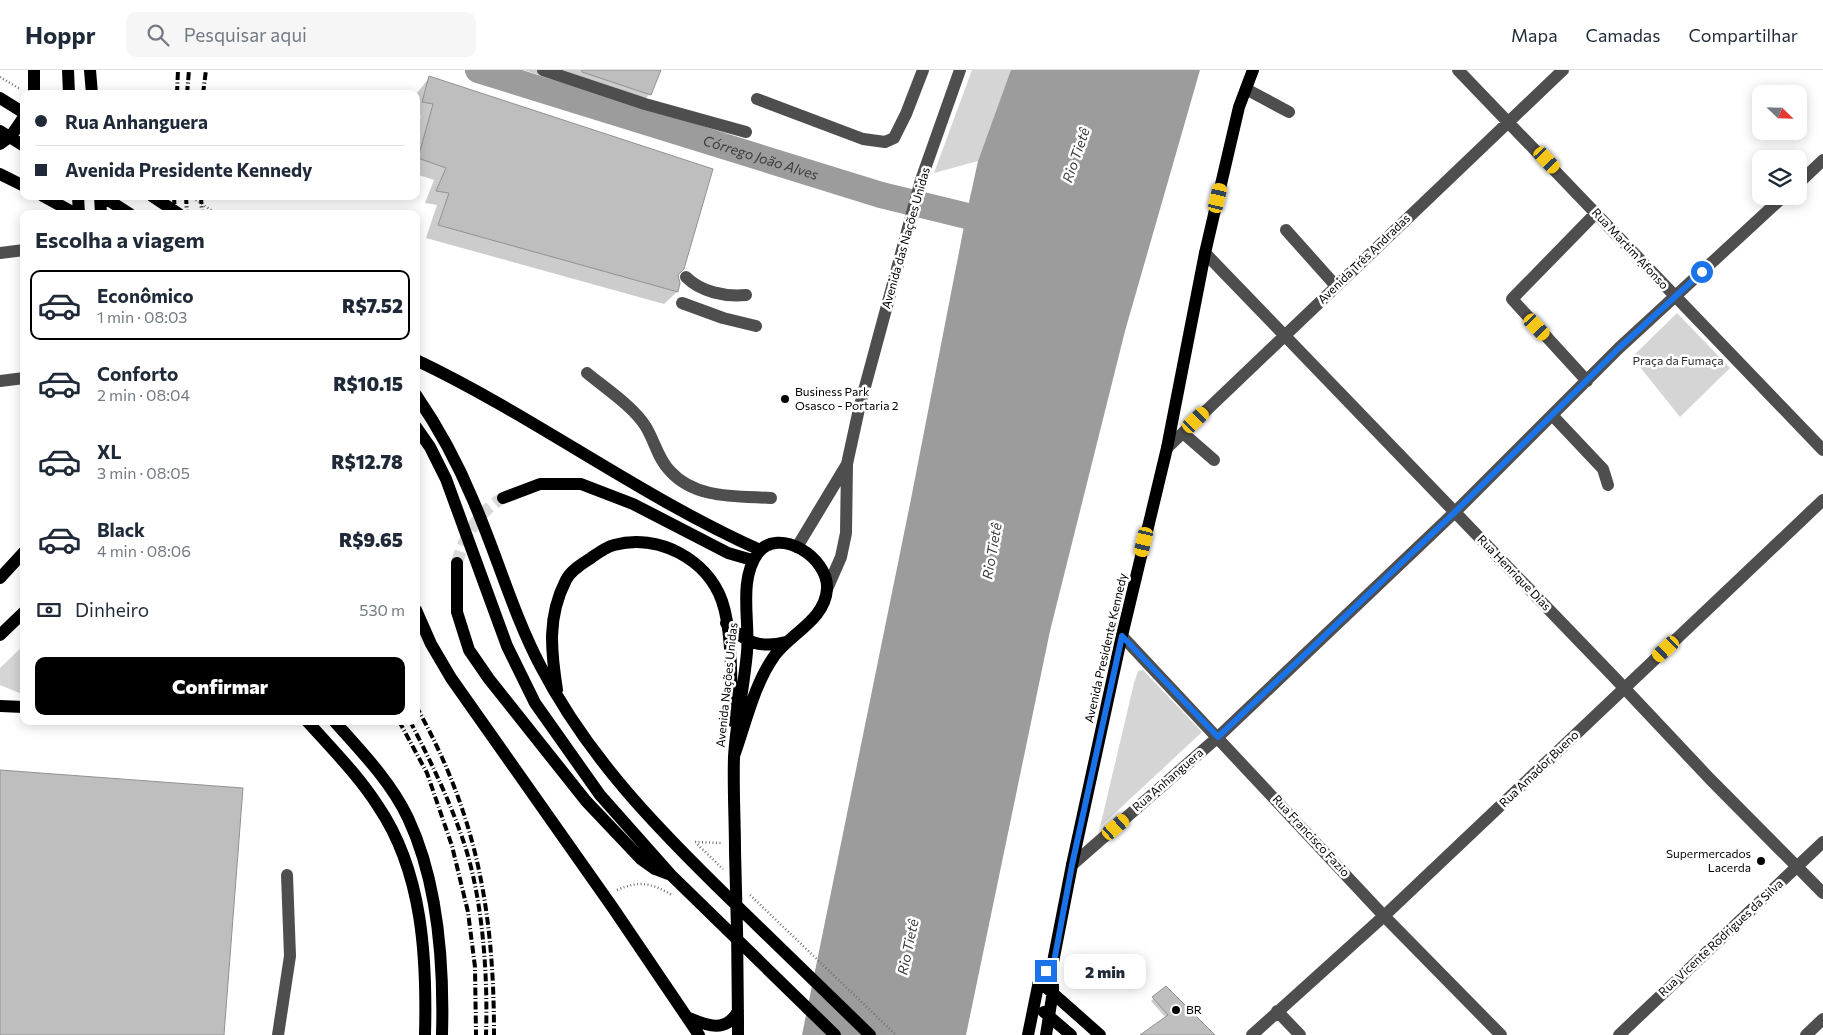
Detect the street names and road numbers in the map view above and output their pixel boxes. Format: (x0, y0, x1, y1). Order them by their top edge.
street label: Avenida das Nações Unidas (878, 165, 932, 310)
street label: Rua Martim Afonso (1590, 205, 1672, 292)
street label: Avenida Três Andradas (1314, 211, 1412, 306)
street label: Rua Henrique Dias (1475, 532, 1554, 613)
street label: Avenida Presidente Kennedy (1081, 572, 1129, 724)
street label: Avenida Nações Unidas (712, 622, 740, 748)
street label: Rua Amador Bueno (1496, 727, 1581, 810)
street label: Rua Anhanguera (1129, 745, 1205, 814)
street label: Rua Francisco Fazio (1270, 791, 1353, 879)
street label: Rua Vicente Rodrigues da Silva (1655, 876, 1785, 999)

